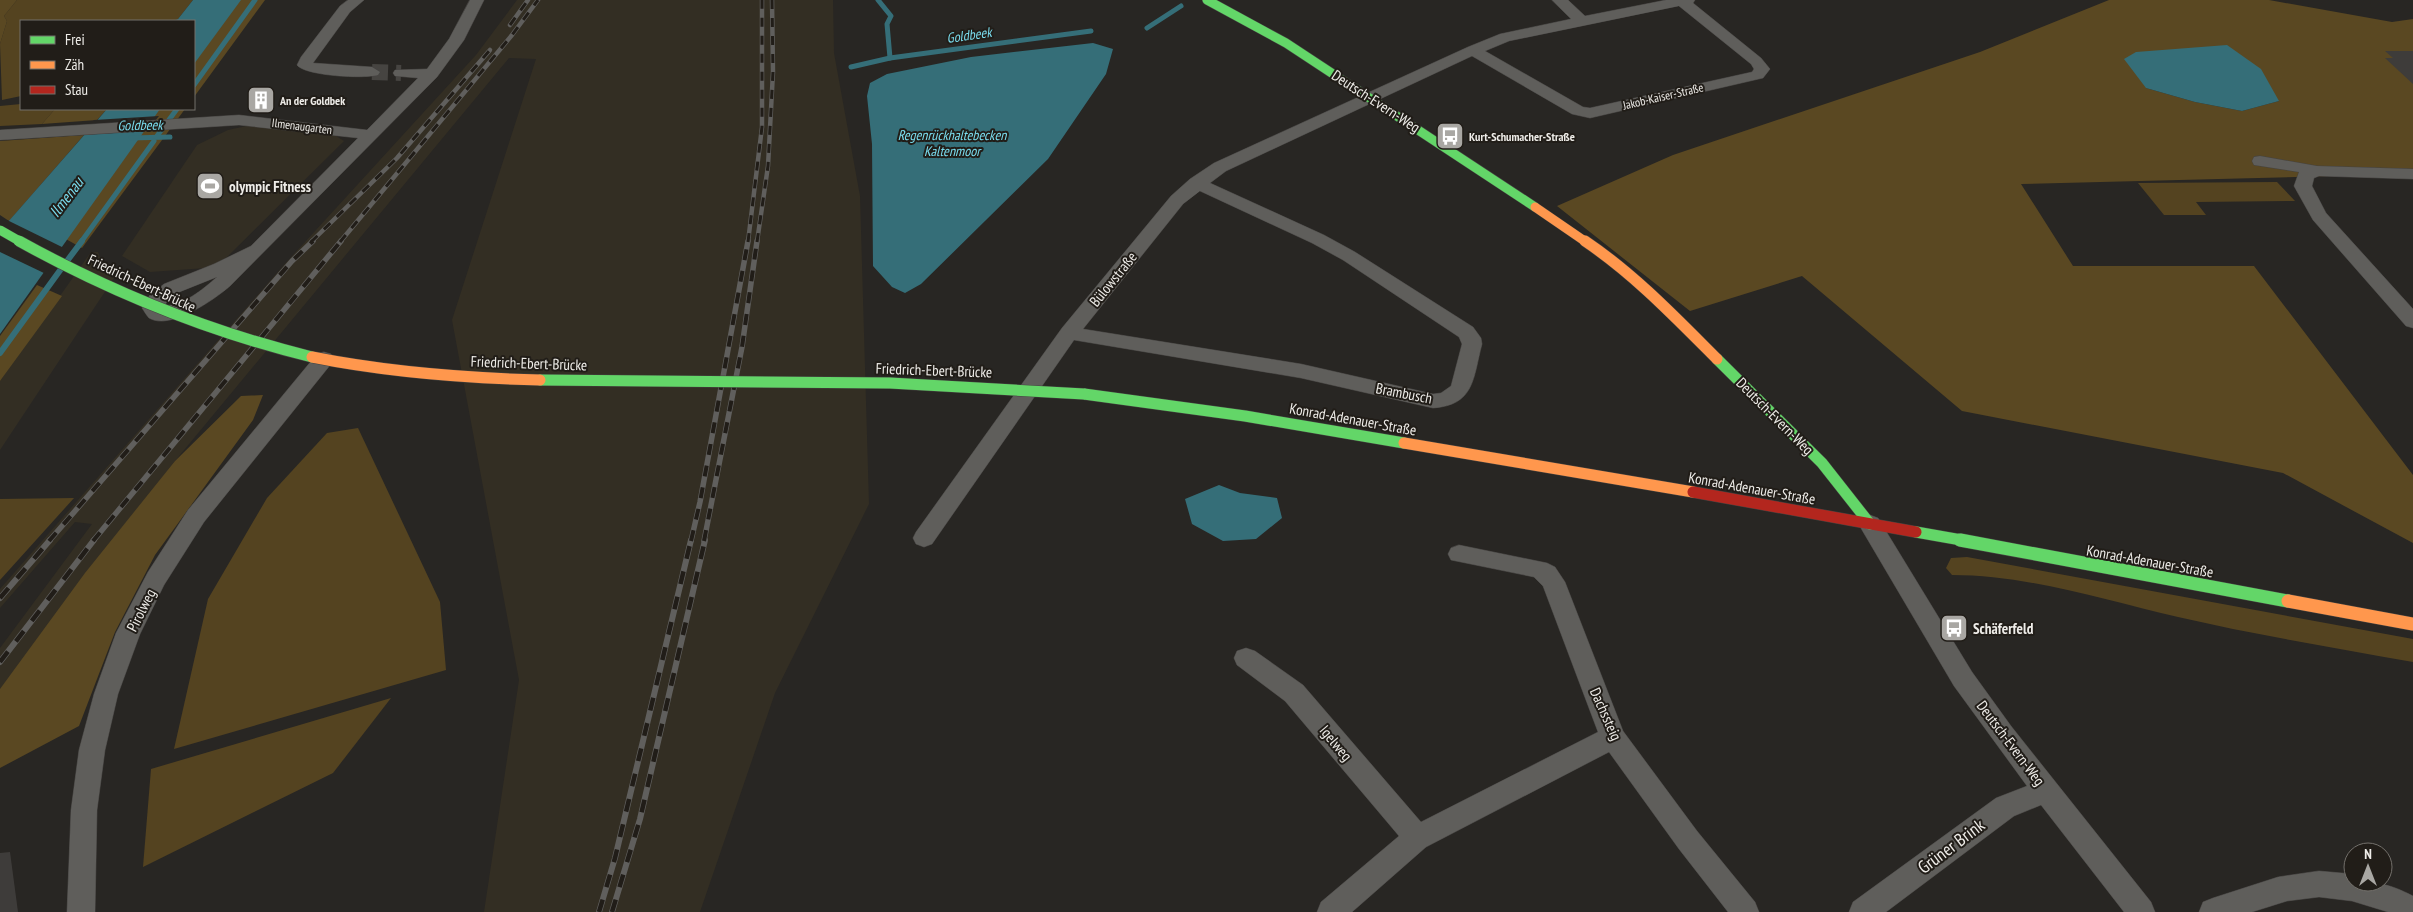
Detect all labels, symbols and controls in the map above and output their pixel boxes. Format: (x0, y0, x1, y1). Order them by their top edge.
legend (20, 20, 195, 110)
water label: Goldbeek (945, 23, 994, 47)
text: Frei (65, 30, 85, 49)
text: Zäh (65, 55, 84, 74)
street label: Deutsch-Evern-Weg (1328, 65, 1424, 137)
street label: Jakob-Kaiser-Straße (1620, 79, 1705, 113)
text: Stau (65, 80, 88, 99)
building icon: An der Goldbek (246, 85, 276, 115)
place label: An der Goldbek (279, 93, 345, 108)
street label: Ilmenaugarten (271, 115, 333, 137)
water label: Goldbeek (117, 116, 164, 134)
bus stop icon: Kurt-Schumacher-Straße (1435, 121, 1465, 151)
water label: Regenrückhaltebecken Kaltenmoor (898, 126, 1007, 160)
place label: Kurt-Schumacher-Straße (1469, 129, 1575, 144)
sports icon: olympic Fitness (195, 171, 225, 201)
water label: Ilmenau (45, 172, 88, 221)
place label: olympic Fitness (229, 177, 311, 196)
street label: Bülowstraße (1085, 248, 1141, 310)
street label: Friedrich-Ebert-Brücke (85, 250, 199, 316)
street label: Friedrich-Ebert-Brücke (470, 351, 588, 375)
street label: Friedrich-Ebert-Brücke (875, 358, 993, 382)
street label: Deutsch-Evern-Weg (1732, 373, 1818, 459)
street label: Brambusch (1374, 378, 1434, 408)
street label: Konrad-Adenauer-Straße (1288, 398, 1418, 440)
street label: Konrad-Adenauer-Straße (1687, 467, 1817, 509)
street label: Konrad-Adenauer-Straße (2085, 540, 2215, 582)
street label: Pirolweg (122, 585, 160, 635)
bus stop icon: Schäferfeld (1939, 613, 1969, 643)
place label: Schäferfeld (1973, 619, 2034, 638)
street label: Dachssteig (1586, 685, 1626, 743)
street label: Deutsch-Evern-Weg (1973, 697, 2049, 789)
street label: Igelweg (1316, 721, 1356, 765)
street label: Grüner Brink (1913, 813, 1989, 879)
north arrow (2343, 842, 2393, 892)
text: N (2364, 845, 2372, 863)

